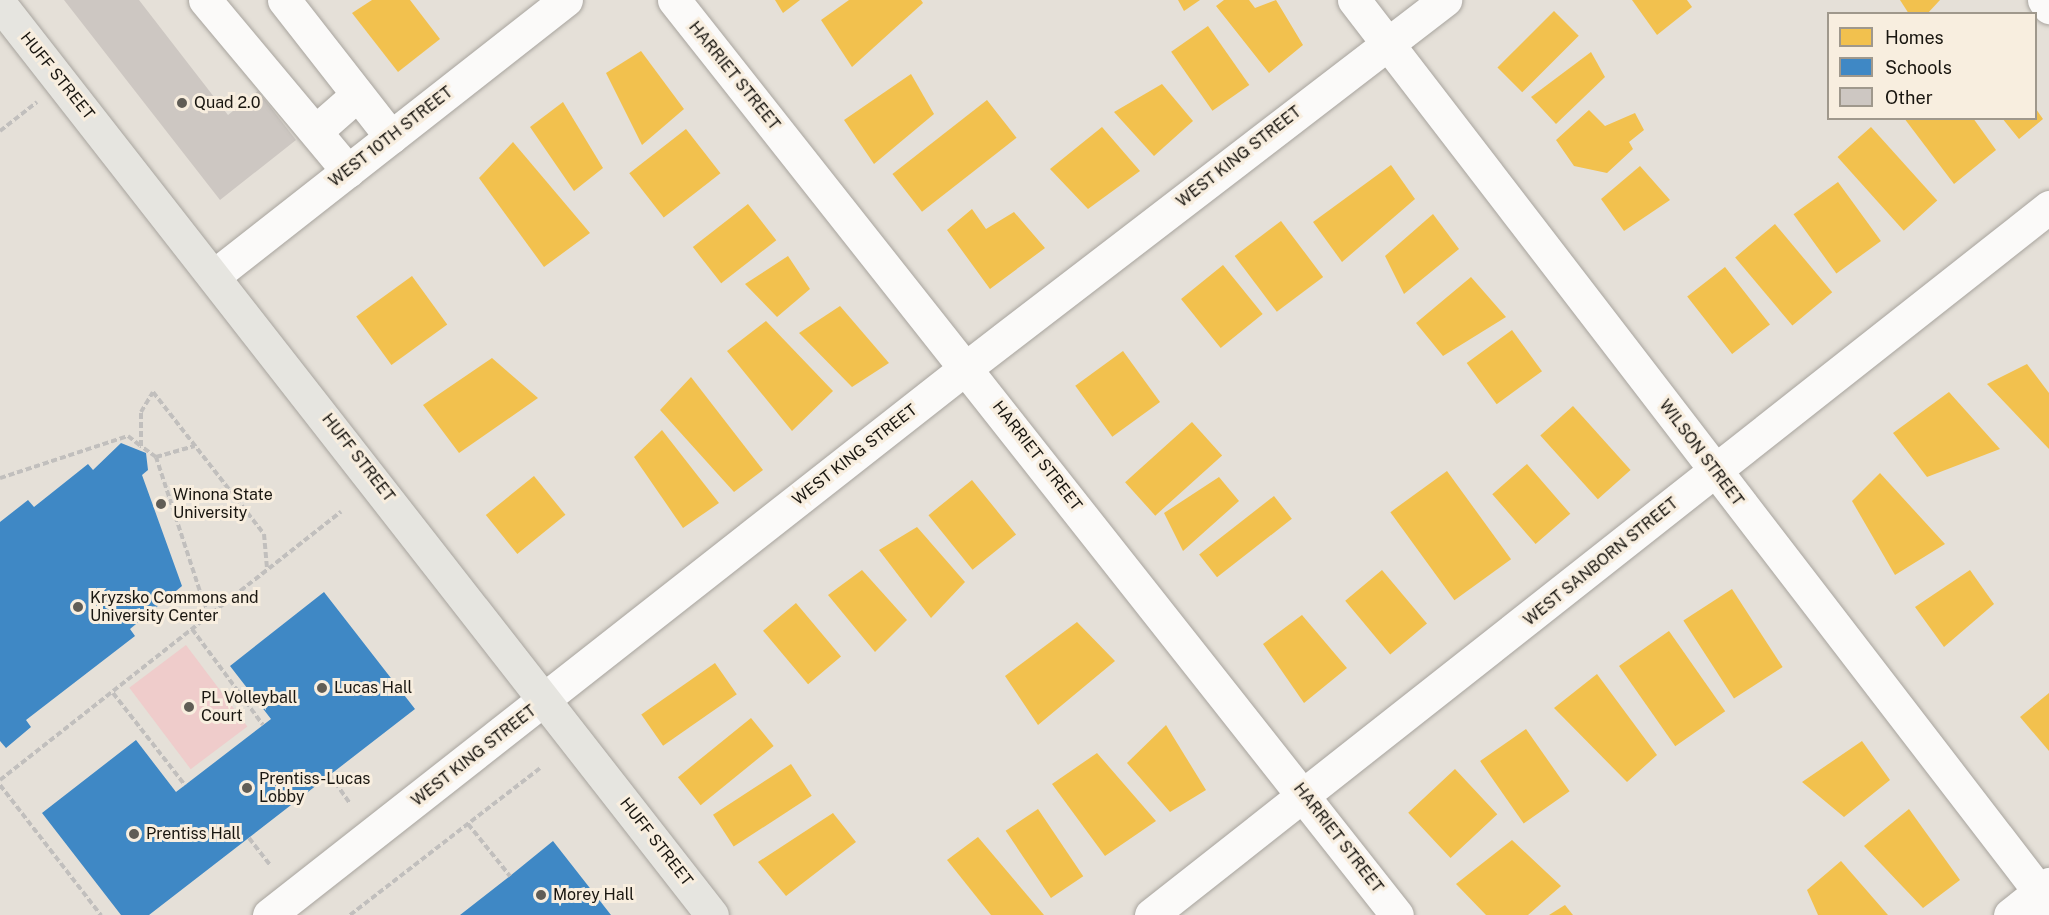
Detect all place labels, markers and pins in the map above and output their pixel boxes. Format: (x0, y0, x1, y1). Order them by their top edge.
place label: Quad 2.0 (194, 93, 260, 113)
marker: Quad 2.0 (175, 96, 189, 110)
place label: Winona State University (173, 485, 273, 523)
marker: Winona State University (154, 497, 168, 511)
place label: Kryzsko Commons and University Center (90, 588, 259, 626)
marker: Kryzsko Commons and University Center (71, 600, 85, 614)
place label: Lucas Hall (334, 678, 412, 698)
marker: Lucas Hall (315, 681, 329, 695)
place label: PL Volleyball Court (201, 688, 298, 726)
marker: PL Volleyball Court (182, 700, 196, 714)
place label: Prentiss-Lucas Lobby (259, 769, 370, 807)
marker: Prentiss-Lucas Lobby (240, 781, 254, 795)
place label: Prentiss Hall (146, 824, 241, 844)
marker: Prentiss Hall (127, 827, 141, 841)
place label: Morey Hall (553, 885, 634, 905)
marker: Morey Hall (534, 888, 548, 902)

